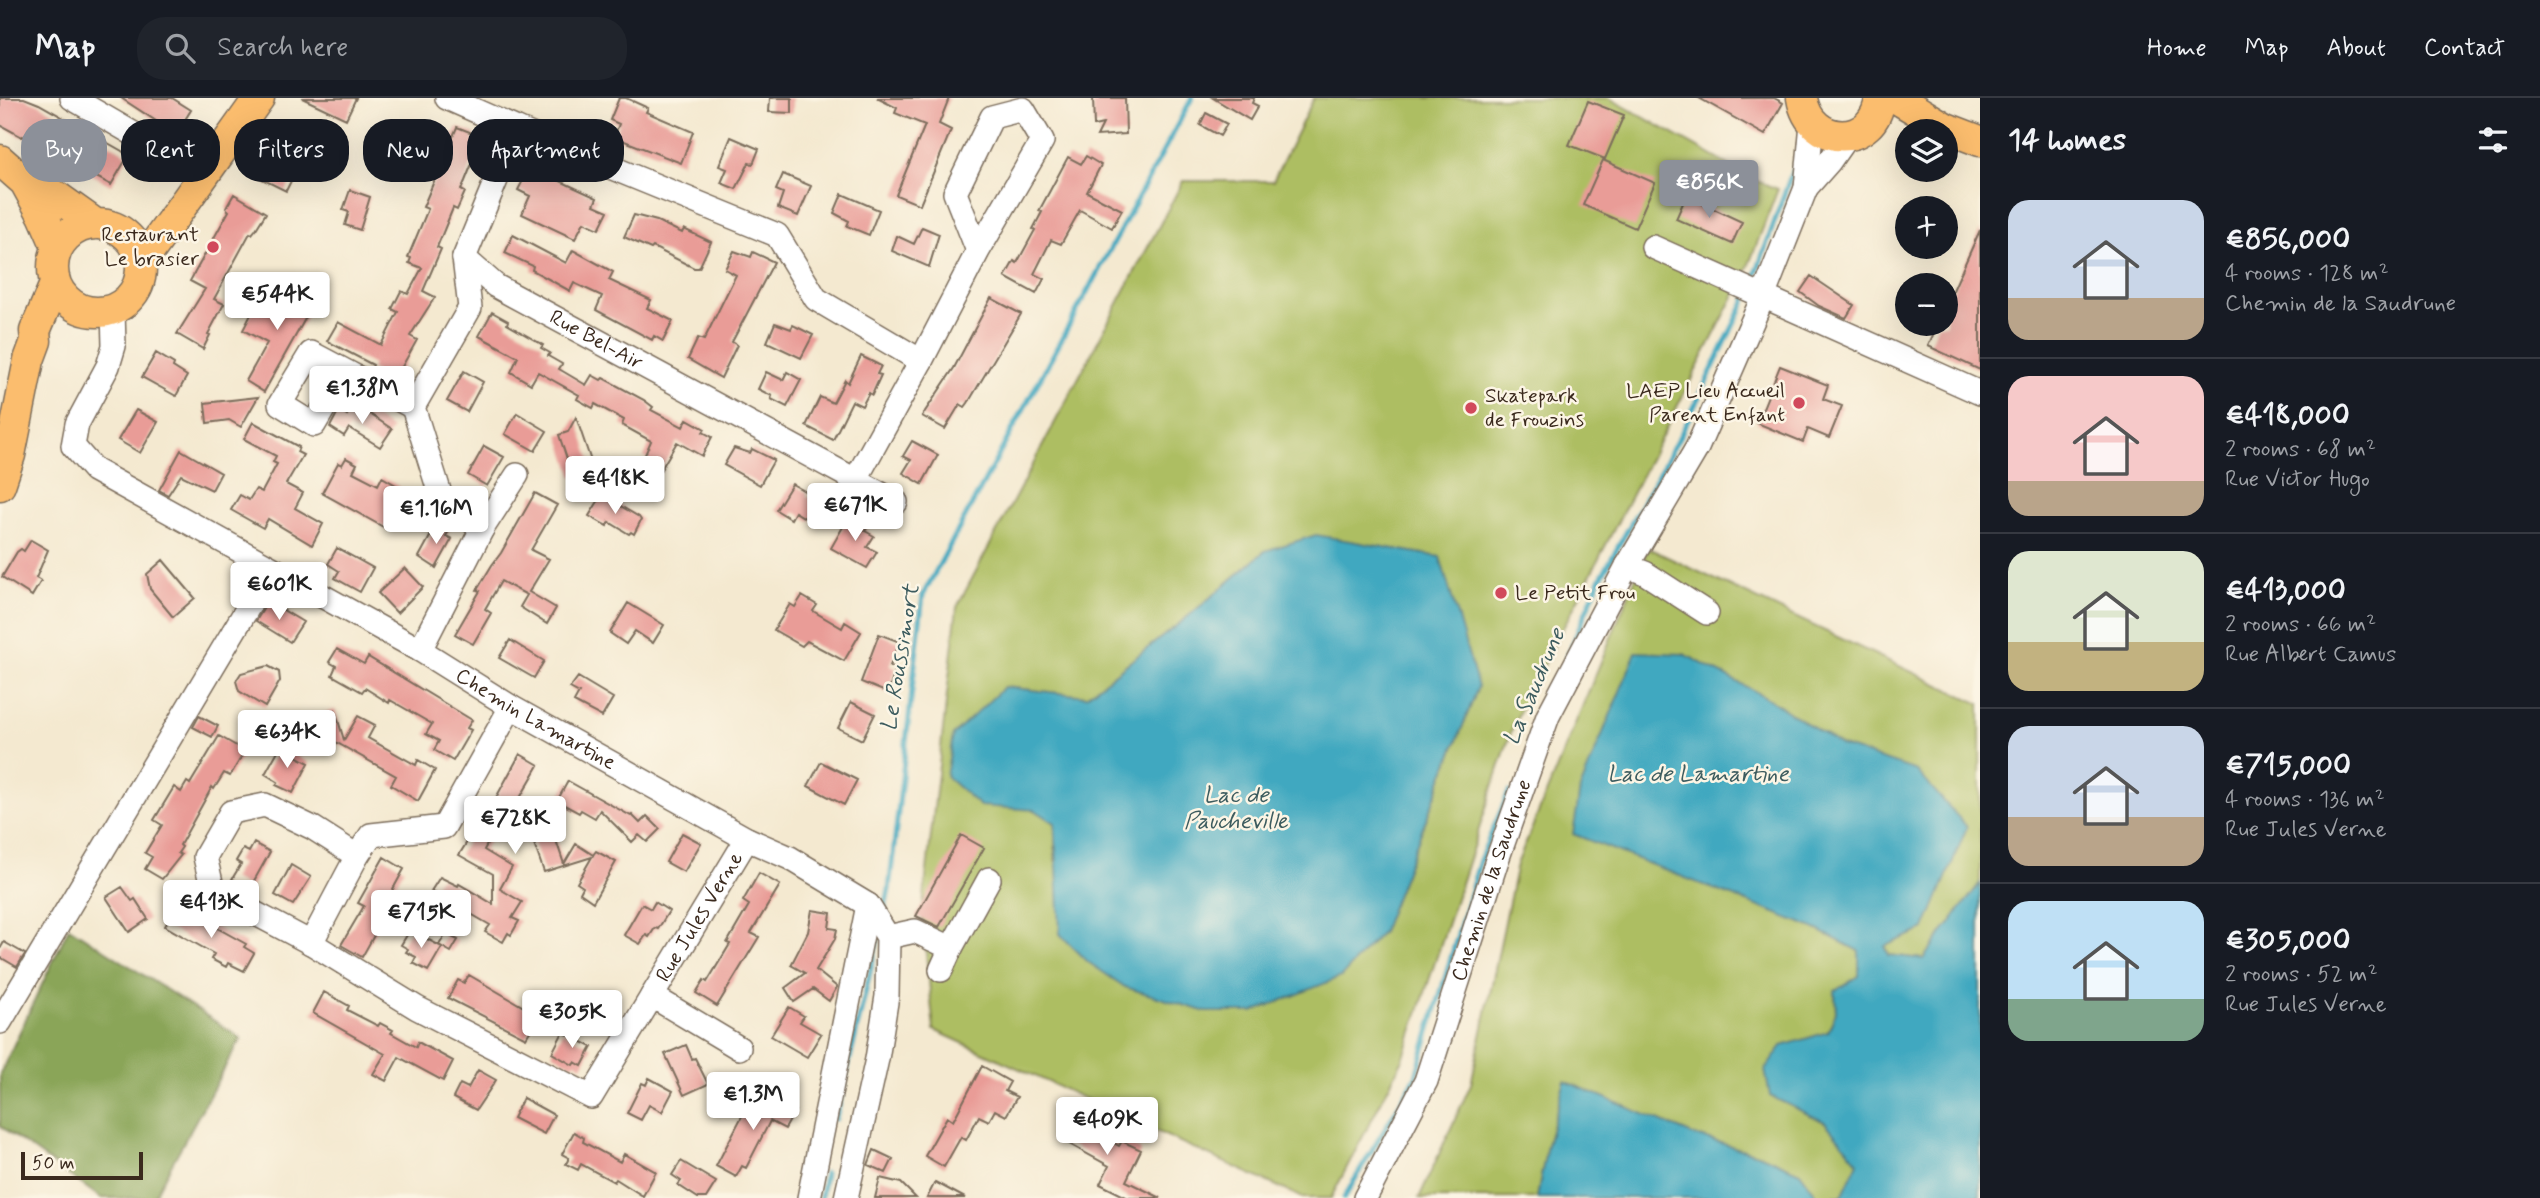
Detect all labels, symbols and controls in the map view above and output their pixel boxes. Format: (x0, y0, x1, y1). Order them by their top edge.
search box (137, 17, 627, 80)
text: Map (35, 26, 95, 70)
icon: search (161, 29, 199, 67)
text: Search here (217, 31, 348, 65)
text: Home (2147, 33, 2207, 64)
text: Map (2245, 33, 2289, 64)
text: About (2327, 33, 2386, 64)
text: Contact (2424, 33, 2505, 64)
chip: Buy (21, 119, 107, 182)
chip: Rent (121, 119, 220, 182)
chip: Filters (234, 119, 349, 182)
chip: New (363, 119, 453, 182)
chip: Apartment (467, 119, 624, 182)
map controls (1895, 119, 1958, 336)
button: layers (1895, 119, 1958, 182)
text: 14 homes (2008, 121, 2126, 160)
icon: filters (2474, 121, 2512, 159)
pin: €856K (1660, 160, 1758, 220)
text: €856K (1675, 168, 1743, 198)
button: + (1895, 196, 1958, 259)
text: €856,000 (2225, 220, 2350, 259)
place label: Restaurant Le brasier (101, 221, 199, 273)
icon: home (2064, 228, 2148, 312)
marker: Restaurant Le brasier (205, 239, 221, 255)
text: 4 rooms · 128 m² (2225, 259, 2389, 289)
pin: €544K (228, 272, 326, 332)
button: − (1895, 273, 1958, 336)
text: €544K (241, 280, 313, 310)
text: Chemin de la Saudrune (2225, 289, 2456, 319)
street label: Rue Bel-Air (545, 303, 648, 377)
pin: €1.38M (305, 366, 419, 426)
text: €1.38M (325, 374, 399, 404)
place label: LAEP Lieu Accueil Parent Enfant (1626, 377, 1785, 429)
place label: Skatepark de Frouzins (1485, 382, 1584, 434)
marker: LAEP Lieu Accueil Parent Enfant (1791, 395, 1807, 411)
text: €418,000 (2225, 396, 2350, 435)
marker: Skatepark de Frouzins (1463, 400, 1479, 416)
icon: home (2064, 404, 2148, 488)
text: 2 rooms · 68 m² (2225, 435, 2376, 465)
pin: €418K (566, 456, 664, 516)
text: €418K (581, 464, 649, 494)
text: Rue Victor Hugo (2225, 465, 2370, 495)
pin: €671K (806, 484, 904, 543)
pin: €1.16M (379, 486, 493, 546)
text: €671K (823, 491, 887, 521)
text: €1.16M (399, 494, 473, 524)
pin: €601K (230, 562, 328, 622)
text: €601K (246, 570, 312, 600)
text: €413,000 (2225, 571, 2346, 610)
place label: Le Petit Frou (1515, 579, 1635, 607)
icon: home (2064, 579, 2148, 663)
water label: Le Roussimort (875, 581, 928, 733)
marker: Le Petit Frou (1493, 585, 1509, 601)
text: 2 rooms · 66 m² (2225, 610, 2376, 640)
water label: La Saudrune (1497, 623, 1574, 750)
text: Rue Albert Camus (2225, 640, 2396, 670)
street label: Chemin Lamartine (450, 662, 621, 777)
pin: €634K (238, 710, 336, 770)
text: €634K (254, 718, 320, 748)
text: €715,000 (2225, 746, 2351, 785)
icon: home (2064, 754, 2148, 838)
water label: Lac de Lamartine (1607, 760, 1789, 790)
street label: Chemin de la Saudrune (1445, 776, 1538, 985)
water label: Lac de Paucheville (1184, 781, 1288, 837)
text: 4 rooms · 136 m² (2225, 785, 2385, 815)
pin: €728K (466, 796, 564, 856)
text: €728K (480, 804, 550, 834)
text: Rue Jules Verne (2225, 815, 2387, 845)
street label: Rue Jules Verne (650, 847, 750, 987)
pin: €413K (162, 880, 260, 940)
text: €413K (179, 888, 243, 918)
pin: €715K (372, 890, 470, 950)
text: €715K (387, 898, 455, 928)
text: €305,000 (2225, 921, 2351, 960)
icon: home (2064, 929, 2148, 1013)
text: 2 rooms · 52 m² (2225, 960, 2378, 990)
pin: €305K (523, 990, 621, 1050)
text: Rue Jules Verne (2225, 990, 2387, 1020)
text: €305K (538, 998, 606, 1028)
pin: €1.3M (704, 1072, 802, 1132)
text: €1.3M (723, 1080, 783, 1110)
pin: €409K (1058, 1098, 1156, 1157)
text: €409K (1072, 1105, 1142, 1135)
scale bar (21, 1149, 144, 1181)
text: 50 m (32, 1151, 75, 1176)

